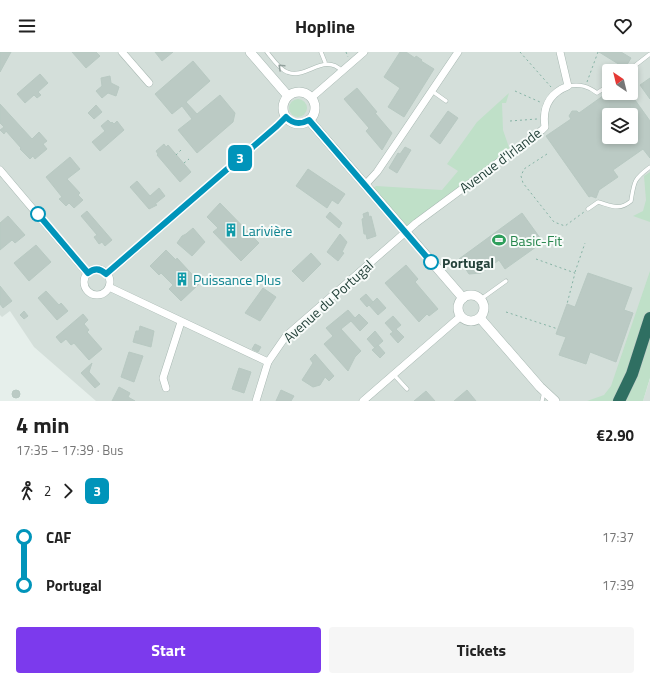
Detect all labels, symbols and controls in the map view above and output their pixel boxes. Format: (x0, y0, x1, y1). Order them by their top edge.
text: Hopline (295, 13, 355, 40)
icon: menu (16, 15, 38, 37)
icon: heart (612, 15, 634, 37)
one-way arrow (278, 64, 286, 71)
north arrow (602, 64, 638, 100)
map controls (602, 64, 638, 144)
button: layers (602, 108, 638, 144)
street label: Avenue d'Irlande (455, 122, 545, 198)
line badge: 3 (227, 145, 253, 171)
text: 3 (236, 147, 244, 168)
unlabelled marker (30, 206, 46, 222)
place label: Larivière (242, 220, 292, 241)
building icon: Larivière (223, 222, 239, 238)
place label: Basic-Fit (510, 230, 562, 251)
sports icon: Basic-Fit (491, 232, 507, 248)
place label: Portugal (442, 252, 494, 273)
marker: Portugal (423, 254, 439, 270)
street label: Avenue du Portugal (278, 255, 378, 347)
place label: Puissance Plus (193, 269, 281, 290)
building icon: Puissance Plus (174, 271, 190, 287)
text: 4 min (16, 408, 69, 442)
text: €2.90 (597, 424, 634, 447)
text: 17:35 – 17:39 · Bus (16, 440, 123, 460)
icon: walk (16, 480, 38, 502)
icon: forward (57, 480, 79, 502)
text: 3 (93, 480, 101, 501)
text: 2 (44, 481, 51, 501)
text: CAF (46, 526, 71, 549)
text: 17:37 (602, 527, 634, 547)
text: Portugal (46, 574, 102, 597)
text: 17:39 (602, 575, 634, 595)
button: Start (16, 627, 321, 673)
button: Tickets (329, 627, 634, 673)

